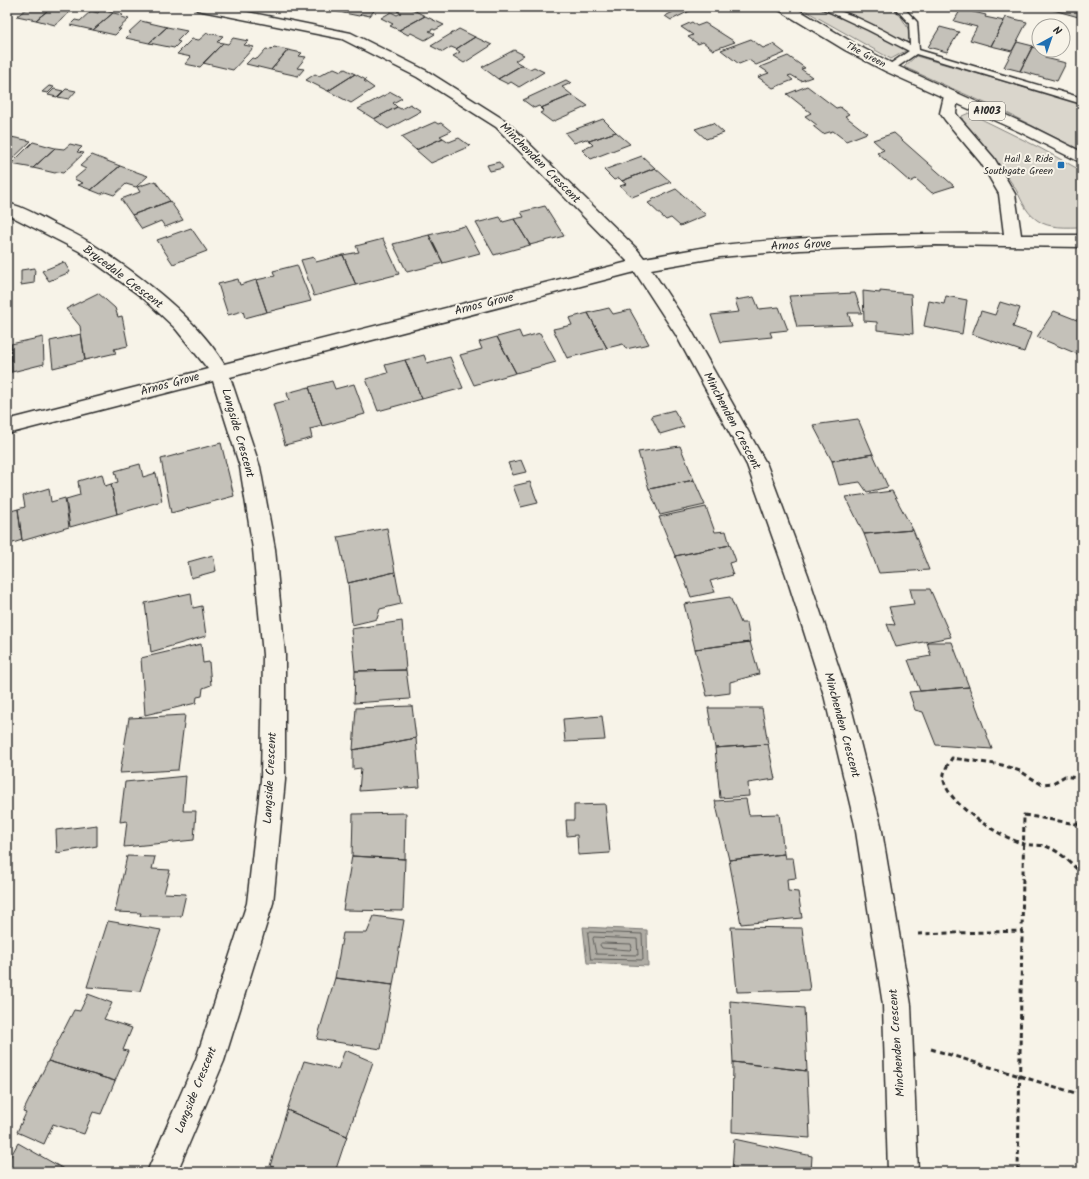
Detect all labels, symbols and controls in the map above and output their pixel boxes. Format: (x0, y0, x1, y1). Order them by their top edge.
north arrow (1031, 18, 1071, 58)
text: N (1048, 22, 1065, 40)
street label: The Green (843, 38, 889, 72)
road number: A1003 (969, 102, 1005, 120)
street label: Minchenden Crescent (495, 118, 585, 208)
place label: Hail & Ride Southgate Green (984, 151, 1053, 179)
marker: Hail & Ride Southgate Green (1056, 160, 1066, 170)
street label: Arnos Grove (770, 234, 832, 256)
street label: Brycedale Crescent (79, 240, 167, 314)
street label: Arnos Grove (452, 287, 516, 321)
street label: Arnos Grove (138, 367, 202, 401)
street label: Minchenden Crescent (698, 369, 766, 474)
street label: Langside Crescent (216, 386, 260, 480)
street label: Minchenden Crescent (819, 670, 865, 780)
street label: Langside Crescent (258, 731, 282, 824)
street label: Minchenden Crescent (884, 988, 910, 1098)
street label: Langside Crescent (170, 1044, 222, 1136)

